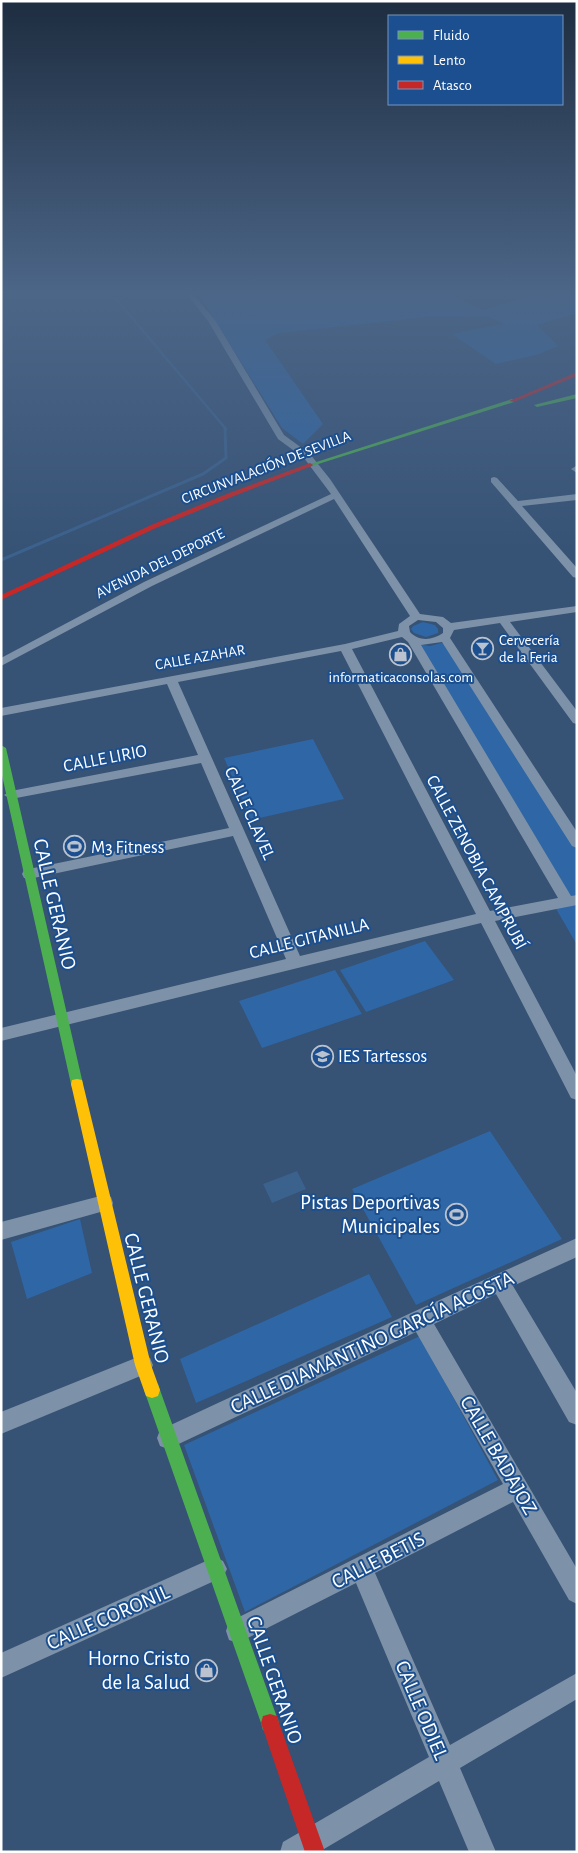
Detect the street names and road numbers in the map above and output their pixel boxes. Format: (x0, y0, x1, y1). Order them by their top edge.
street label: CIRCUNVALACIÓN DE SEVILLA (179, 426, 353, 507)
street label: AVENIDA DEL DEPORTE (93, 526, 227, 601)
street label: CALLE AZAHAR (154, 642, 246, 673)
street label: CALLE LIRIO (62, 742, 148, 776)
street label: CALLE CLAVEL (221, 764, 278, 863)
street label: CALLE ZENOBIA CAMPRUBÍ (422, 771, 532, 953)
street label: CALLE GERANIO (29, 837, 80, 972)
street label: CALLE GITANILLA (248, 915, 371, 963)
street label: CALLE GERANIO (120, 1231, 173, 1365)
street label: CALLE DIAMANTINO GARCÍA ACOSTA (226, 1266, 517, 1418)
street label: CALLE BADAJOZ (456, 1392, 541, 1518)
street label: CALLE BETIS (328, 1528, 428, 1593)
street label: CALLE CORONIL (44, 1581, 173, 1654)
street label: CALLE GERANIO (243, 1614, 306, 1747)
street label: CALLE ODIEL (391, 1658, 452, 1763)

